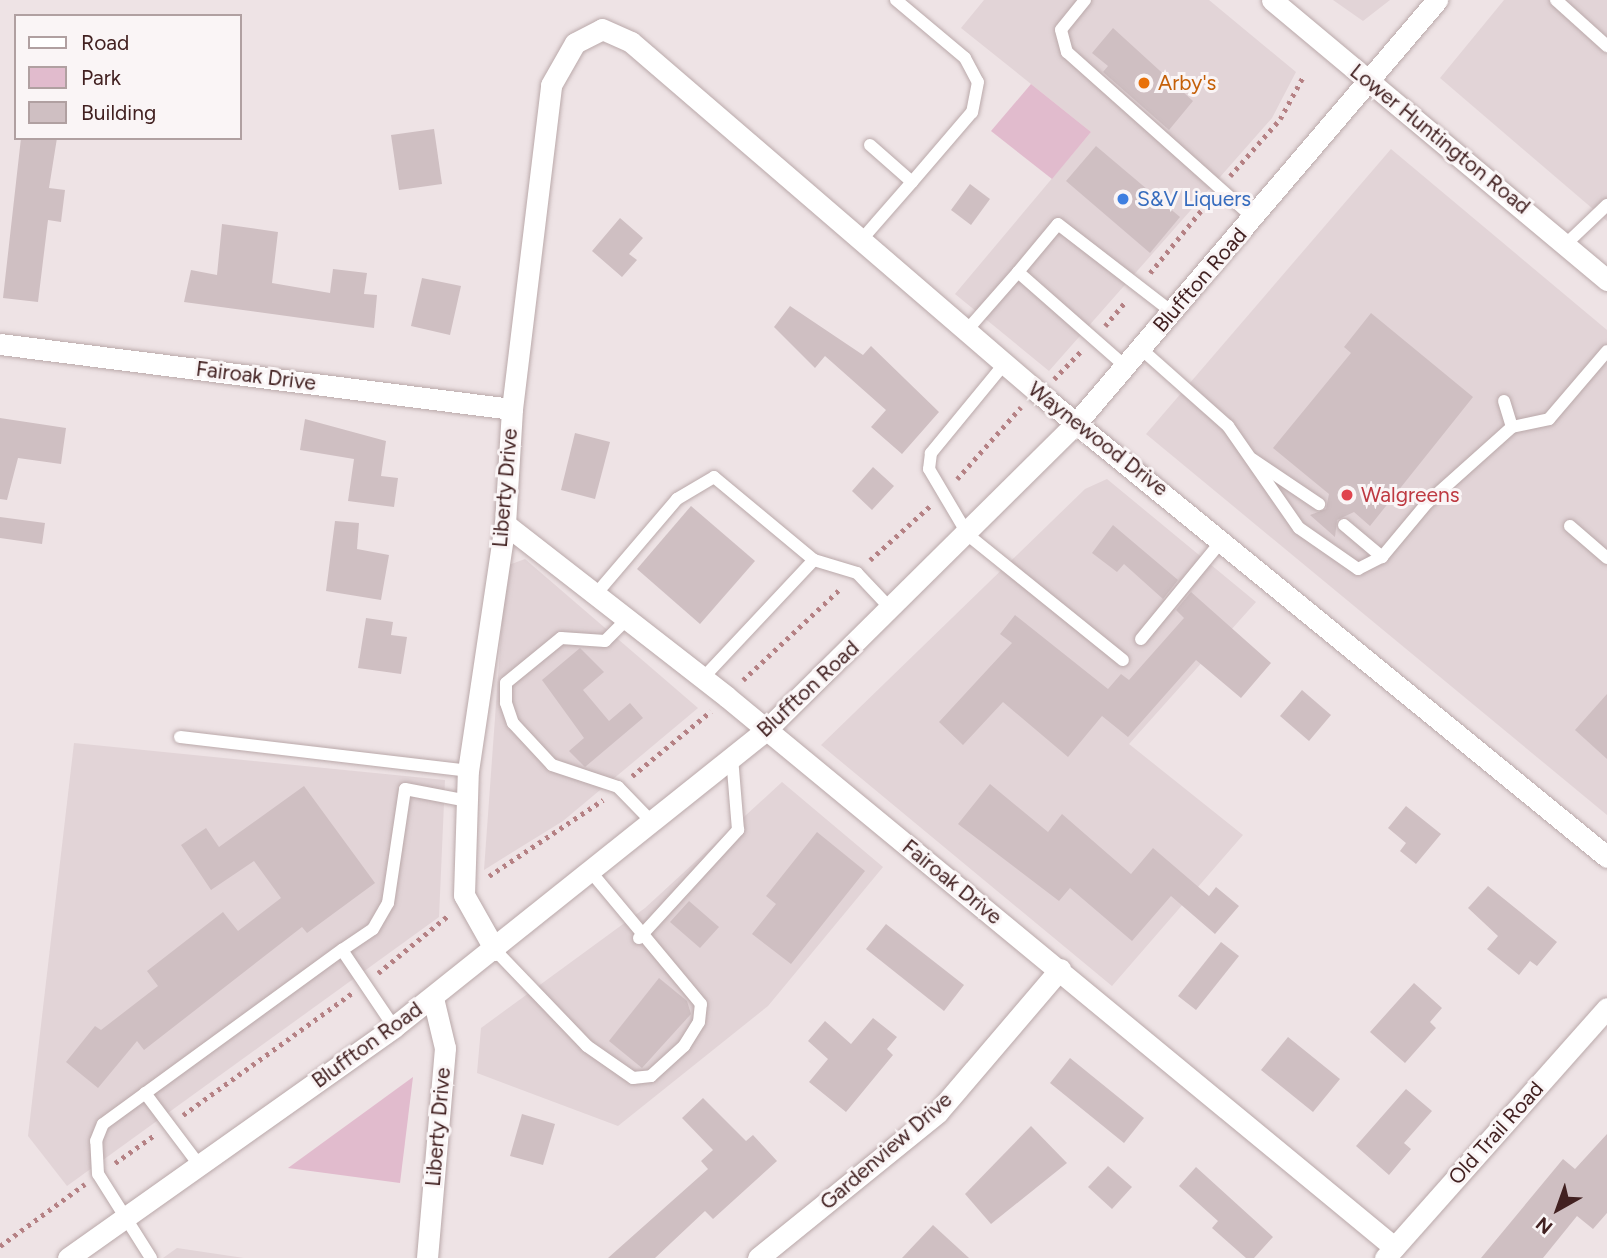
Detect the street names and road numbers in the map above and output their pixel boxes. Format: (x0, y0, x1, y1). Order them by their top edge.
street label: Lower Huntington Road (1345, 59, 1535, 219)
street label: Bluffton Road (1148, 223, 1252, 337)
street label: Fairoak Drive (195, 356, 317, 396)
street label: Waynewood Drive (1023, 377, 1173, 501)
street label: Liberty Drive (487, 427, 523, 549)
street label: Bluffton Road (752, 635, 864, 743)
street label: Fairoak Drive (897, 834, 1007, 930)
street label: Bluffton Road (307, 997, 427, 1093)
street label: Liberty Drive (420, 1066, 456, 1188)
street label: Old Trail Road (1443, 1076, 1549, 1190)
street label: Gardenview Drive (815, 1087, 957, 1215)

